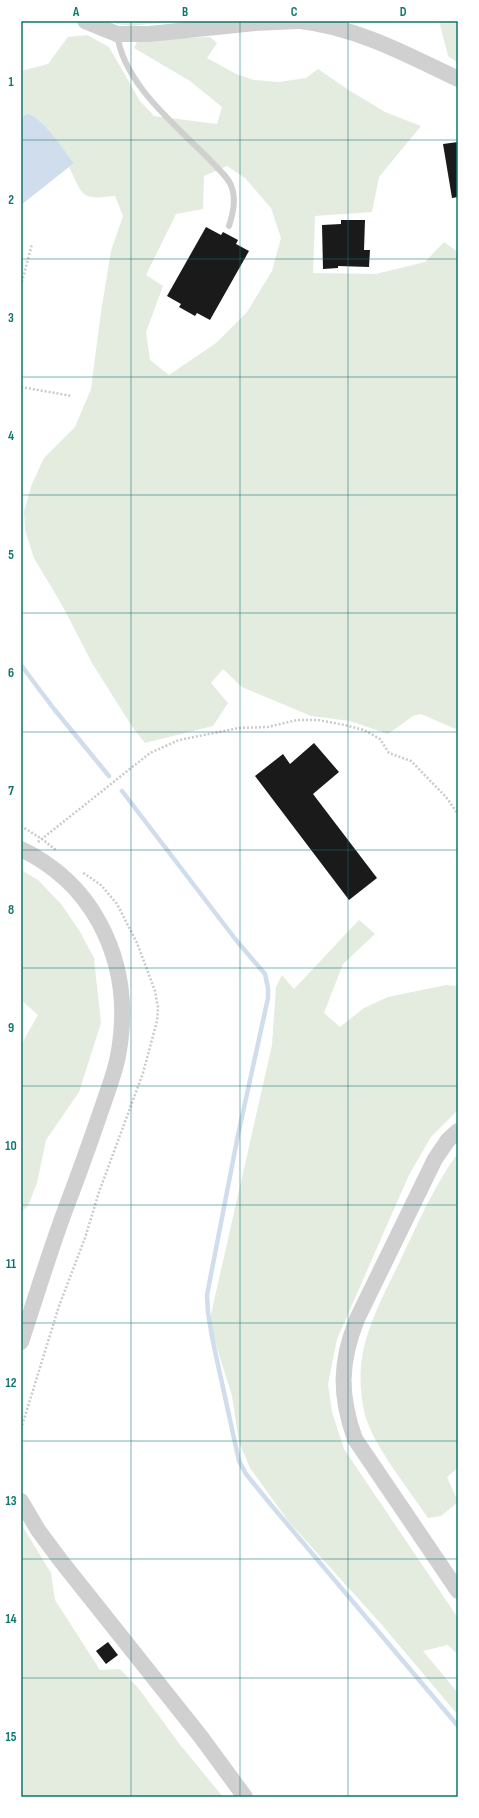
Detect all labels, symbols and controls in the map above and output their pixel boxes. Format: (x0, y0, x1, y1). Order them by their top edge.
text: A (72, 4, 80, 20)
text: B (182, 4, 188, 20)
text: C (291, 4, 298, 20)
text: D (400, 4, 407, 20)
text: 1 (8, 74, 14, 90)
text: 2 (8, 192, 14, 208)
text: 3 (8, 310, 14, 326)
text: 4 (8, 428, 14, 444)
text: 5 (8, 547, 14, 563)
text: 6 (8, 665, 14, 681)
text: 7 (8, 783, 14, 799)
text: 8 (8, 902, 14, 918)
text: 9 (8, 1020, 14, 1036)
text: 10 (5, 1138, 17, 1154)
text: 11 (6, 1256, 16, 1272)
text: 12 (6, 1375, 17, 1391)
text: 13 (6, 1493, 17, 1509)
text: 14 (5, 1611, 17, 1627)
text: 15 (6, 1729, 17, 1745)

